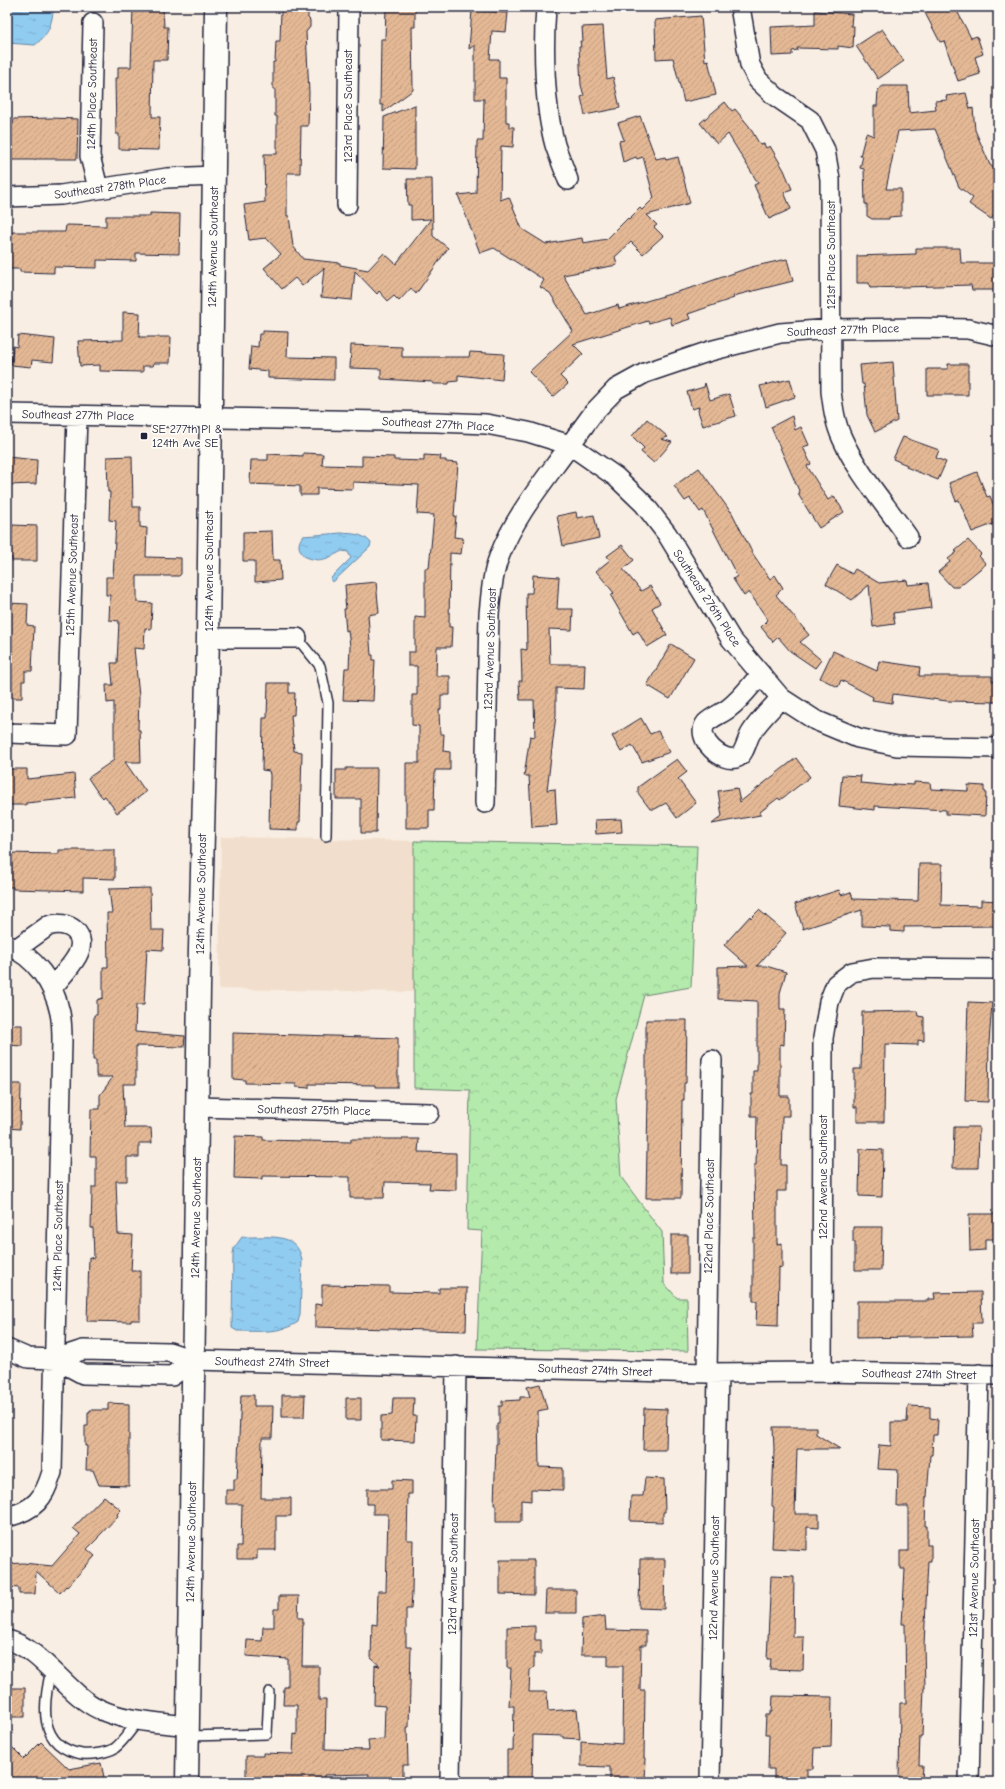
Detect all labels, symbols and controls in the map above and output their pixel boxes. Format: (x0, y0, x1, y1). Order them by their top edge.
street label: 124th Place Southeast (84, 38, 100, 150)
street label: 123rd Place Southeast (341, 49, 355, 162)
street label: Southeast 278th Place (53, 172, 167, 202)
street label: 124th Avenue Southeast (205, 186, 221, 308)
street label: 121st Place Southeast (824, 200, 838, 310)
street label: Southeast 277th Place (787, 321, 899, 339)
street label: Southeast 277th Place (22, 407, 134, 423)
street label: Southeast 277th Place (381, 414, 495, 434)
place label: SE 277th Pl & 124th Ave SE (152, 422, 223, 450)
marker: SE 277th Pl & 124th Ave SE (139, 431, 149, 441)
street label: 124th Avenue Southeast (202, 510, 216, 631)
street label: 125th Avenue Southeast (63, 513, 81, 636)
street label: Southeast 276th Place (670, 547, 744, 649)
street label: 123rd Avenue Southeast (481, 587, 499, 710)
street label: 124th Avenue Southeast (193, 833, 209, 955)
street label: Southeast 275th Place (257, 1102, 371, 1118)
street label: 122nd Avenue Southeast (816, 1114, 830, 1239)
street label: 124th Avenue Southeast (188, 1157, 204, 1279)
street label: 122nd Place Southeast (701, 1158, 717, 1274)
street label: 124th Place Southeast (50, 1180, 66, 1292)
street label: Southeast 274th Street (215, 1354, 330, 1370)
street label: Southeast 274th Street (538, 1361, 653, 1379)
street label: Southeast 274th Street (862, 1366, 977, 1382)
street label: 124th Avenue Southeast (183, 1481, 199, 1603)
street label: 123rd Avenue Southeast (445, 1512, 461, 1635)
street label: 122nd Avenue Southeast (706, 1515, 722, 1640)
street label: 121st Avenue Southeast (966, 1518, 982, 1637)

